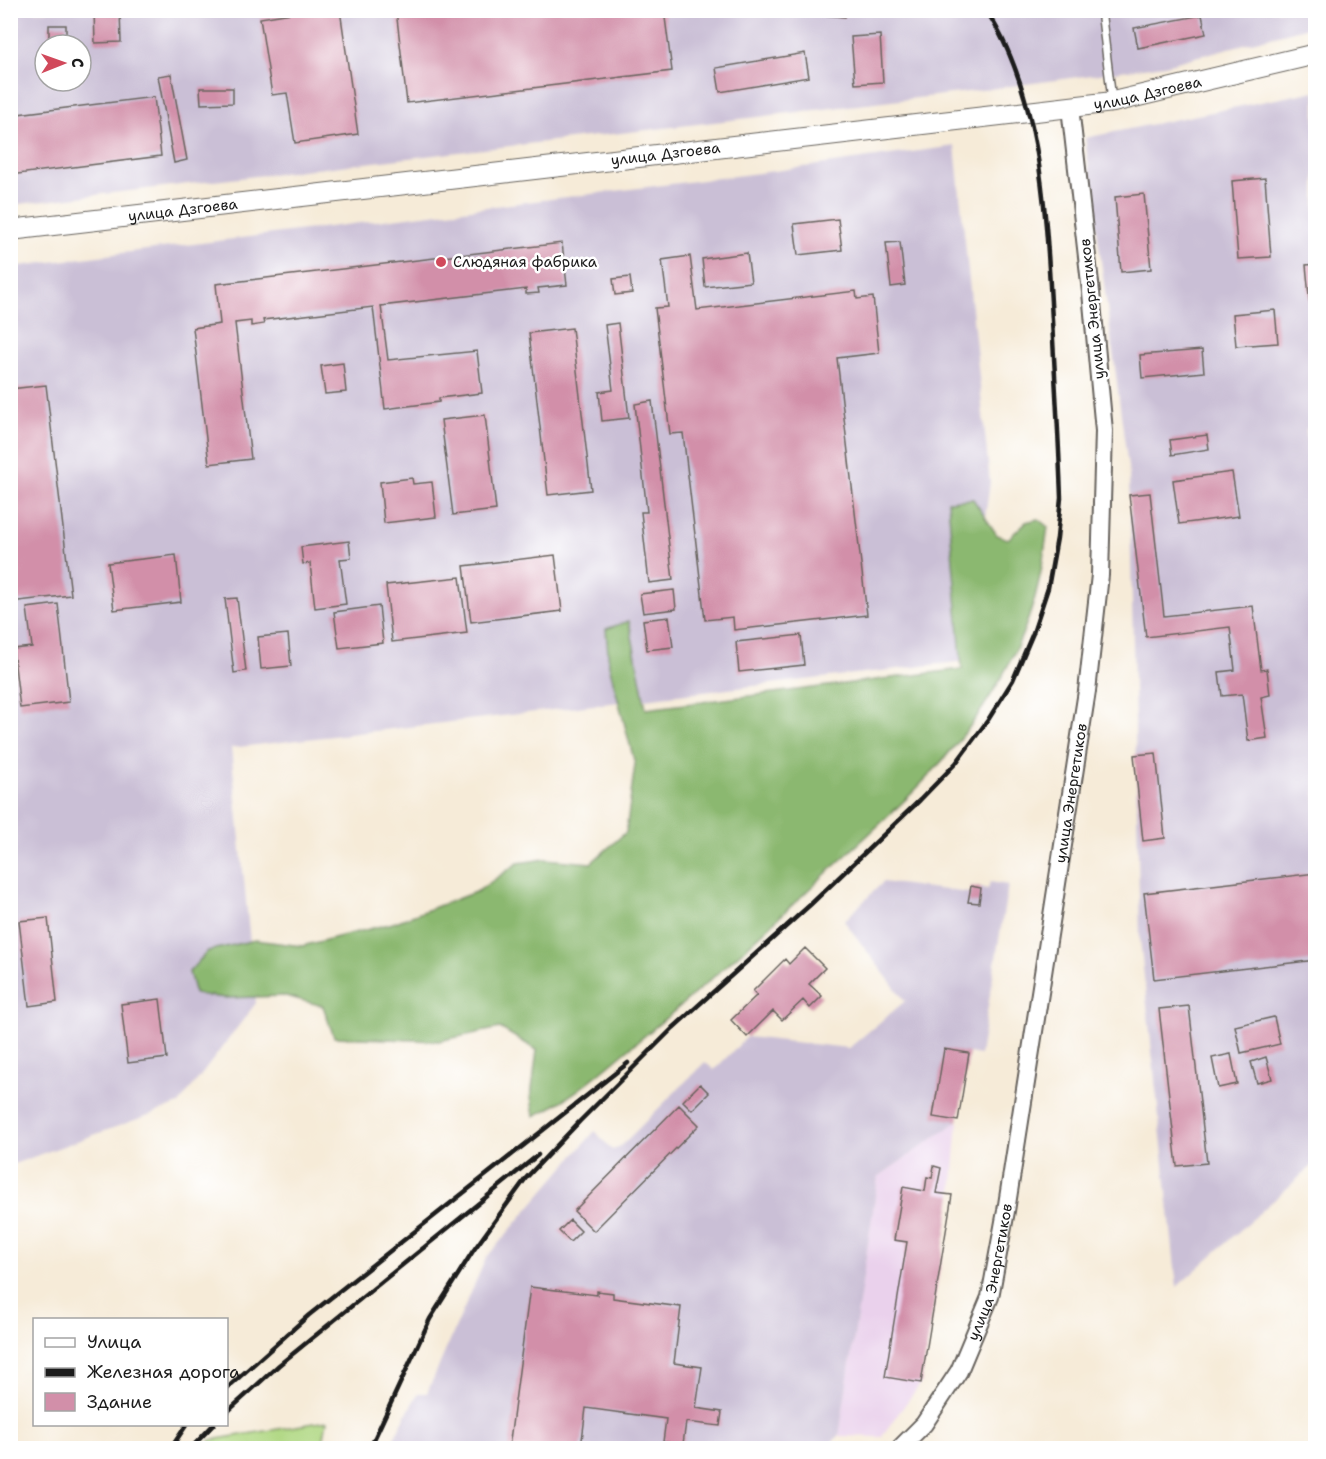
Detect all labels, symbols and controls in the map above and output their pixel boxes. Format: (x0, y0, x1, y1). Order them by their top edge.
north arrow (33, 33, 93, 93)
text: С (67, 58, 88, 68)
street label: улица Дзгоева (1093, 71, 1204, 114)
street label: улица Дзгоева (610, 138, 722, 170)
street label: улица Дзгоева (127, 194, 239, 226)
street label: улица Энергетиков (1075, 238, 1109, 380)
place label: Слюдяная фабрика (453, 252, 598, 272)
marker: Слюдяная фабрика (434, 255, 448, 269)
street label: улица Энергетиков (1050, 722, 1092, 865)
street label: улица Энергетиков (963, 1202, 1017, 1344)
legend (33, 1318, 228, 1426)
text: Улица (87, 1330, 141, 1354)
text: Железная дорога (87, 1360, 240, 1384)
text: Здание (87, 1390, 152, 1414)

